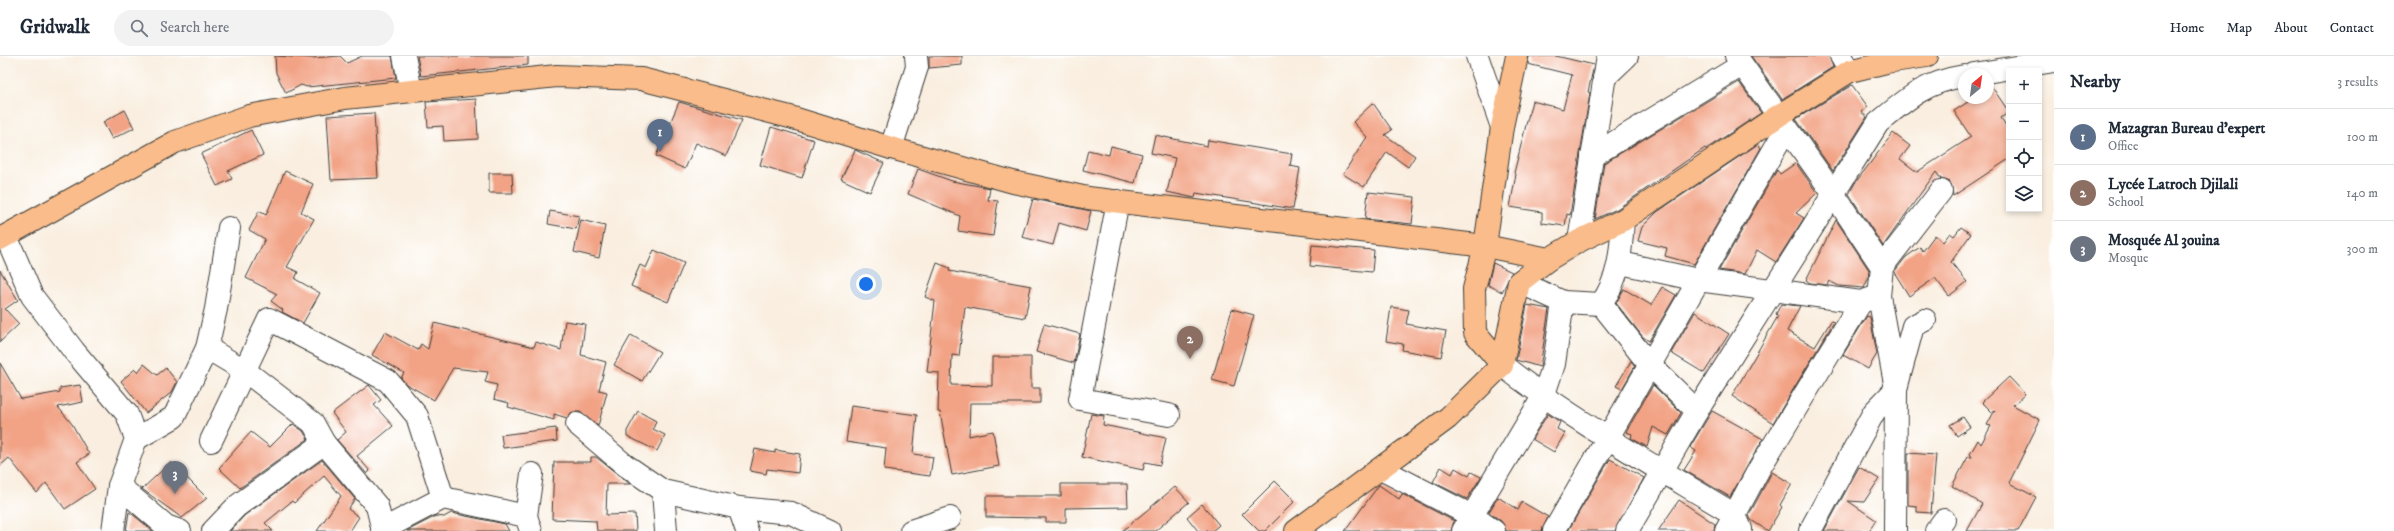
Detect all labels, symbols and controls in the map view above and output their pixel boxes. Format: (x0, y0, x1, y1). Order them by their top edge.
search box (114, 10, 394, 46)
text: Gridwalk (20, 16, 90, 39)
icon: search (128, 17, 150, 39)
text: Search here (160, 18, 229, 37)
text: Home (2170, 19, 2204, 37)
text: Map (2226, 19, 2252, 37)
text: About (2274, 19, 2308, 37)
text: Contact (2330, 19, 2374, 37)
north arrow (1958, 68, 1994, 104)
map controls (2006, 68, 2042, 212)
button: + (2006, 68, 2042, 104)
text: Nearby (2070, 71, 2120, 93)
text: 3 results (2337, 74, 2378, 90)
button: − (2006, 104, 2042, 140)
pin: 1 (647, 119, 673, 152)
text: Mazagran Bureau d'expert (2108, 119, 2265, 138)
text: 1 (2081, 129, 2085, 145)
text: 100 m (2347, 129, 2378, 145)
text: Office (2108, 138, 2138, 154)
button: locate (2006, 140, 2042, 176)
text: Lycée Latroch Djilali (2108, 175, 2238, 194)
button: layers (2006, 176, 2042, 212)
text: 2 (2080, 185, 2086, 201)
text: 140 m (2346, 185, 2378, 201)
text: School (2108, 194, 2144, 210)
text: Mosquée Al 3ouina (2108, 231, 2220, 250)
text: 3 (2081, 241, 2085, 257)
text: 300 m (2347, 241, 2378, 257)
text: Mosque (2108, 250, 2148, 266)
your location (856, 274, 876, 294)
pin: 2 (1177, 326, 1203, 359)
pin: 3 (162, 461, 188, 494)

